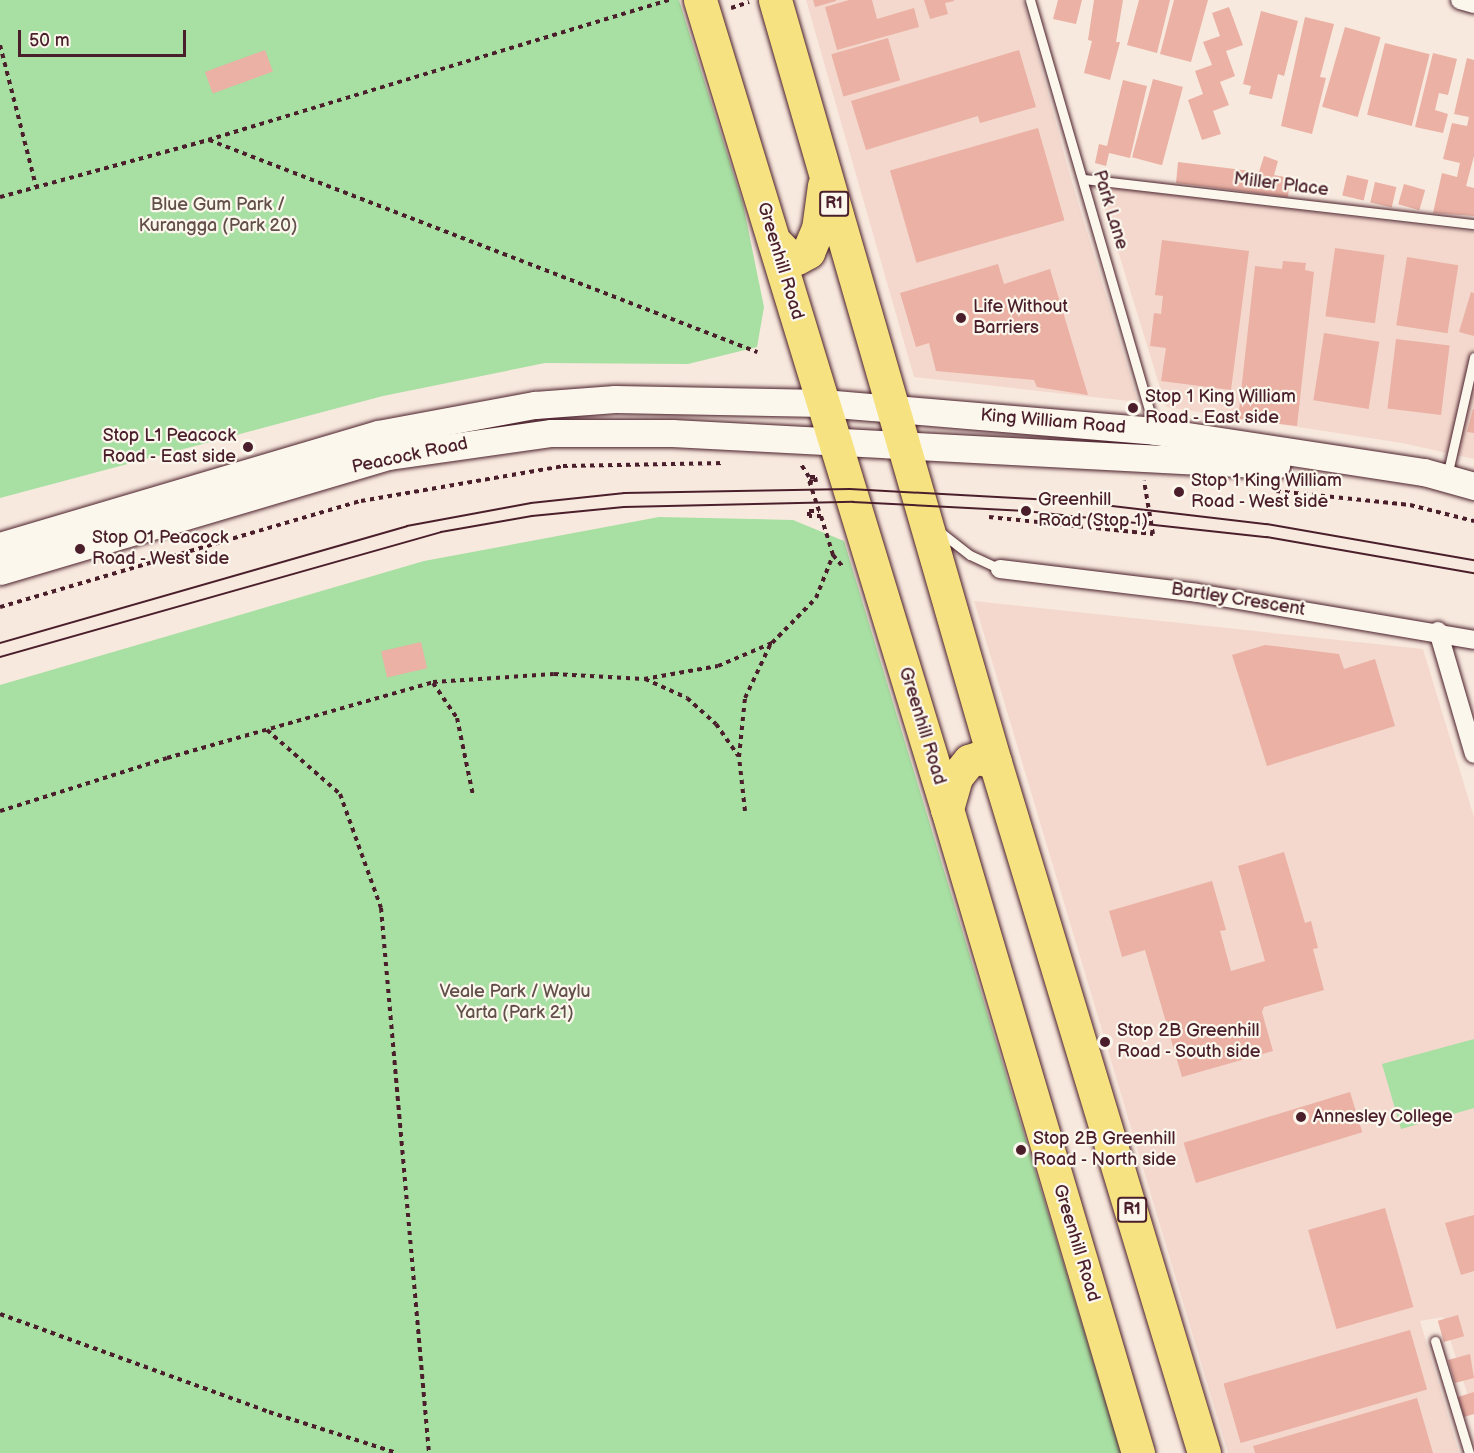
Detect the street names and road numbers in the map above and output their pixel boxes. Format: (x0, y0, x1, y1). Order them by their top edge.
street label: Park Lane (1088, 168, 1132, 252)
street label: Miller Place (1232, 168, 1330, 202)
road number: R1 (819, 191, 849, 217)
street label: Greenhill Road (752, 200, 808, 322)
street label: King William Road (979, 405, 1127, 439)
street label: Peacock Road (350, 433, 470, 479)
street label: Bartley Crescent (1169, 579, 1307, 621)
street label: Greenhill Road (894, 665, 950, 787)
street label: Greenhill Road (1048, 1182, 1104, 1304)
road number: R1 (1117, 1197, 1147, 1223)

